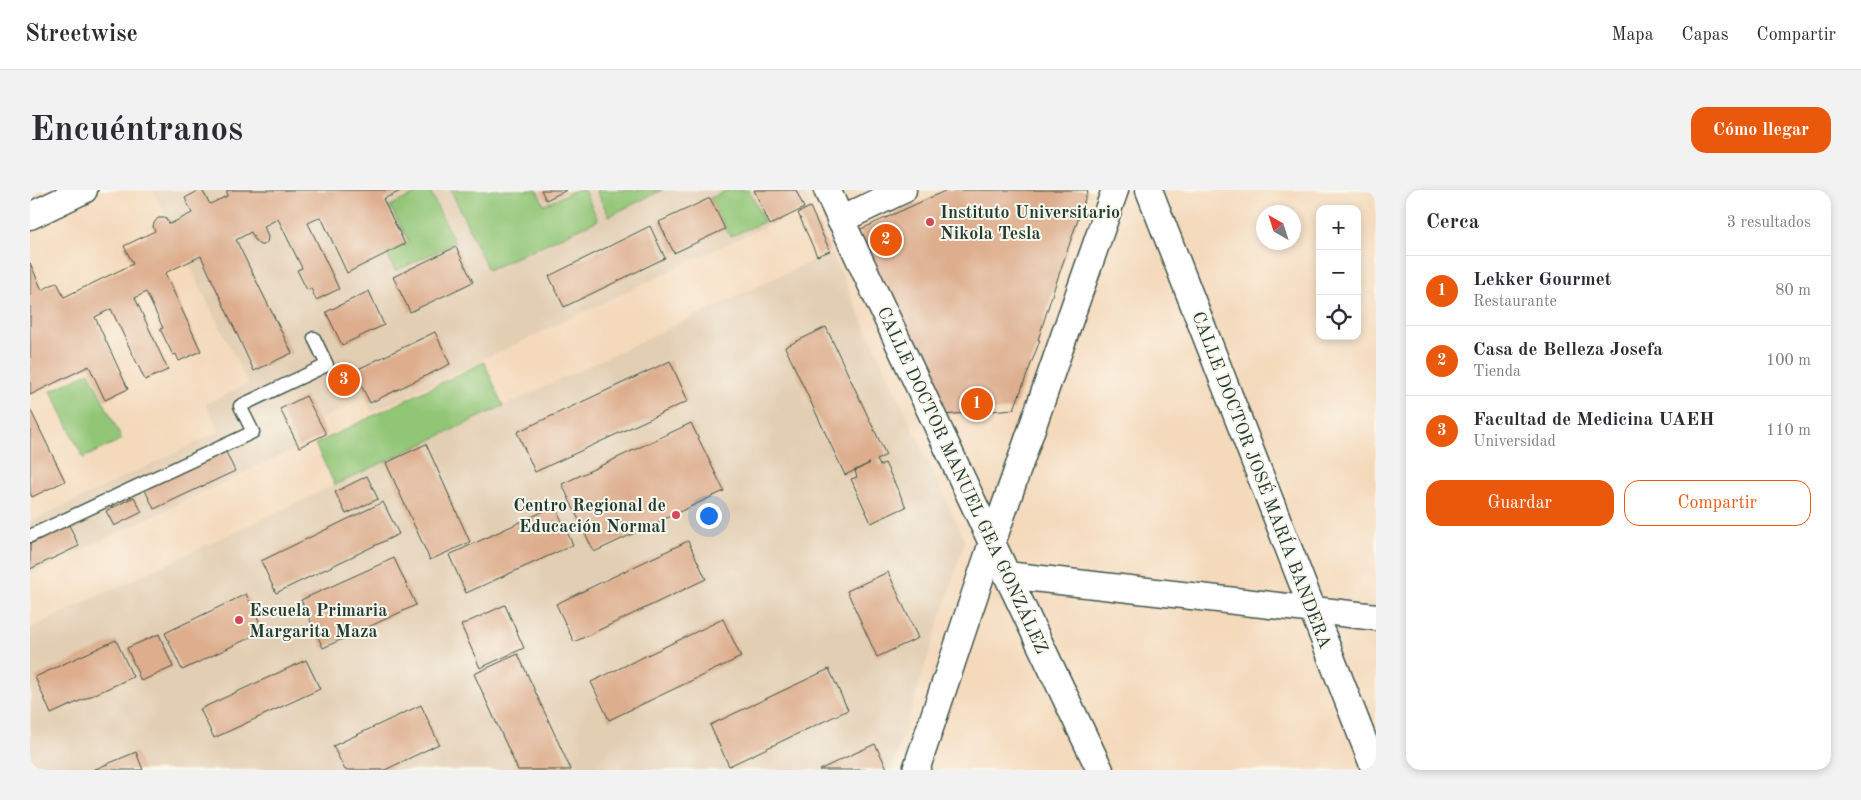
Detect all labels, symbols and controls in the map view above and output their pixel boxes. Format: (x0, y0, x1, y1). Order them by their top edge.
text: Streetwise (25, 23, 138, 47)
text: Mapa (1611, 26, 1654, 44)
text: Capas (1682, 26, 1729, 44)
text: Compartir (1757, 26, 1836, 44)
button: Cómo llegar (1691, 107, 1831, 153)
text: Encuéntranos (30, 113, 243, 148)
place label: Instituto Universitario Nikola Tesla (940, 204, 1120, 243)
north arrow (1256, 205, 1301, 250)
map controls (1316, 205, 1361, 340)
button: + (1316, 205, 1361, 250)
text: Cerca (1426, 212, 1479, 233)
text: 3 resultados (1727, 215, 1811, 231)
marker: Instituto Universitario Nikola Tesla (924, 216, 936, 228)
pin: 2 (870, 221, 902, 259)
button: − (1316, 250, 1361, 295)
text: Lekker Gourmet (1473, 271, 1612, 290)
text: 1 (1437, 283, 1447, 299)
text: 80 m (1775, 283, 1811, 299)
text: Restaurante (1473, 294, 1557, 310)
button: locate (1316, 295, 1361, 340)
street label: CALLE DOCTOR MANUEL GEA GONZÁLEZ (874, 303, 1054, 656)
street label: CALLE DOCTOR JOSÉ MARÍA BANDERA (1188, 308, 1338, 652)
text: Casa de Belleza Josefa (1473, 341, 1663, 360)
text: 2 (1437, 353, 1447, 369)
text: 100 m (1766, 353, 1811, 369)
pin: 3 (328, 361, 360, 399)
text: Tienda (1473, 364, 1521, 380)
pin: 1 (961, 385, 993, 423)
text: Facultad de Medicina UAEH (1473, 411, 1715, 430)
text: 3 (1437, 423, 1447, 439)
text: 110 m (1766, 423, 1811, 439)
text: Universidad (1473, 434, 1556, 450)
button: Guardar (1426, 480, 1614, 526)
button: Compartir (1624, 480, 1811, 526)
place label: Centro Regional de Educación Normal (513, 497, 666, 536)
your location (696, 503, 722, 529)
marker: Centro Regional de Educación Normal (670, 509, 682, 521)
place label: Escuela Primaria Margarita Maza (249, 602, 387, 641)
marker: Escuela Primaria Margarita Maza (233, 614, 245, 626)

